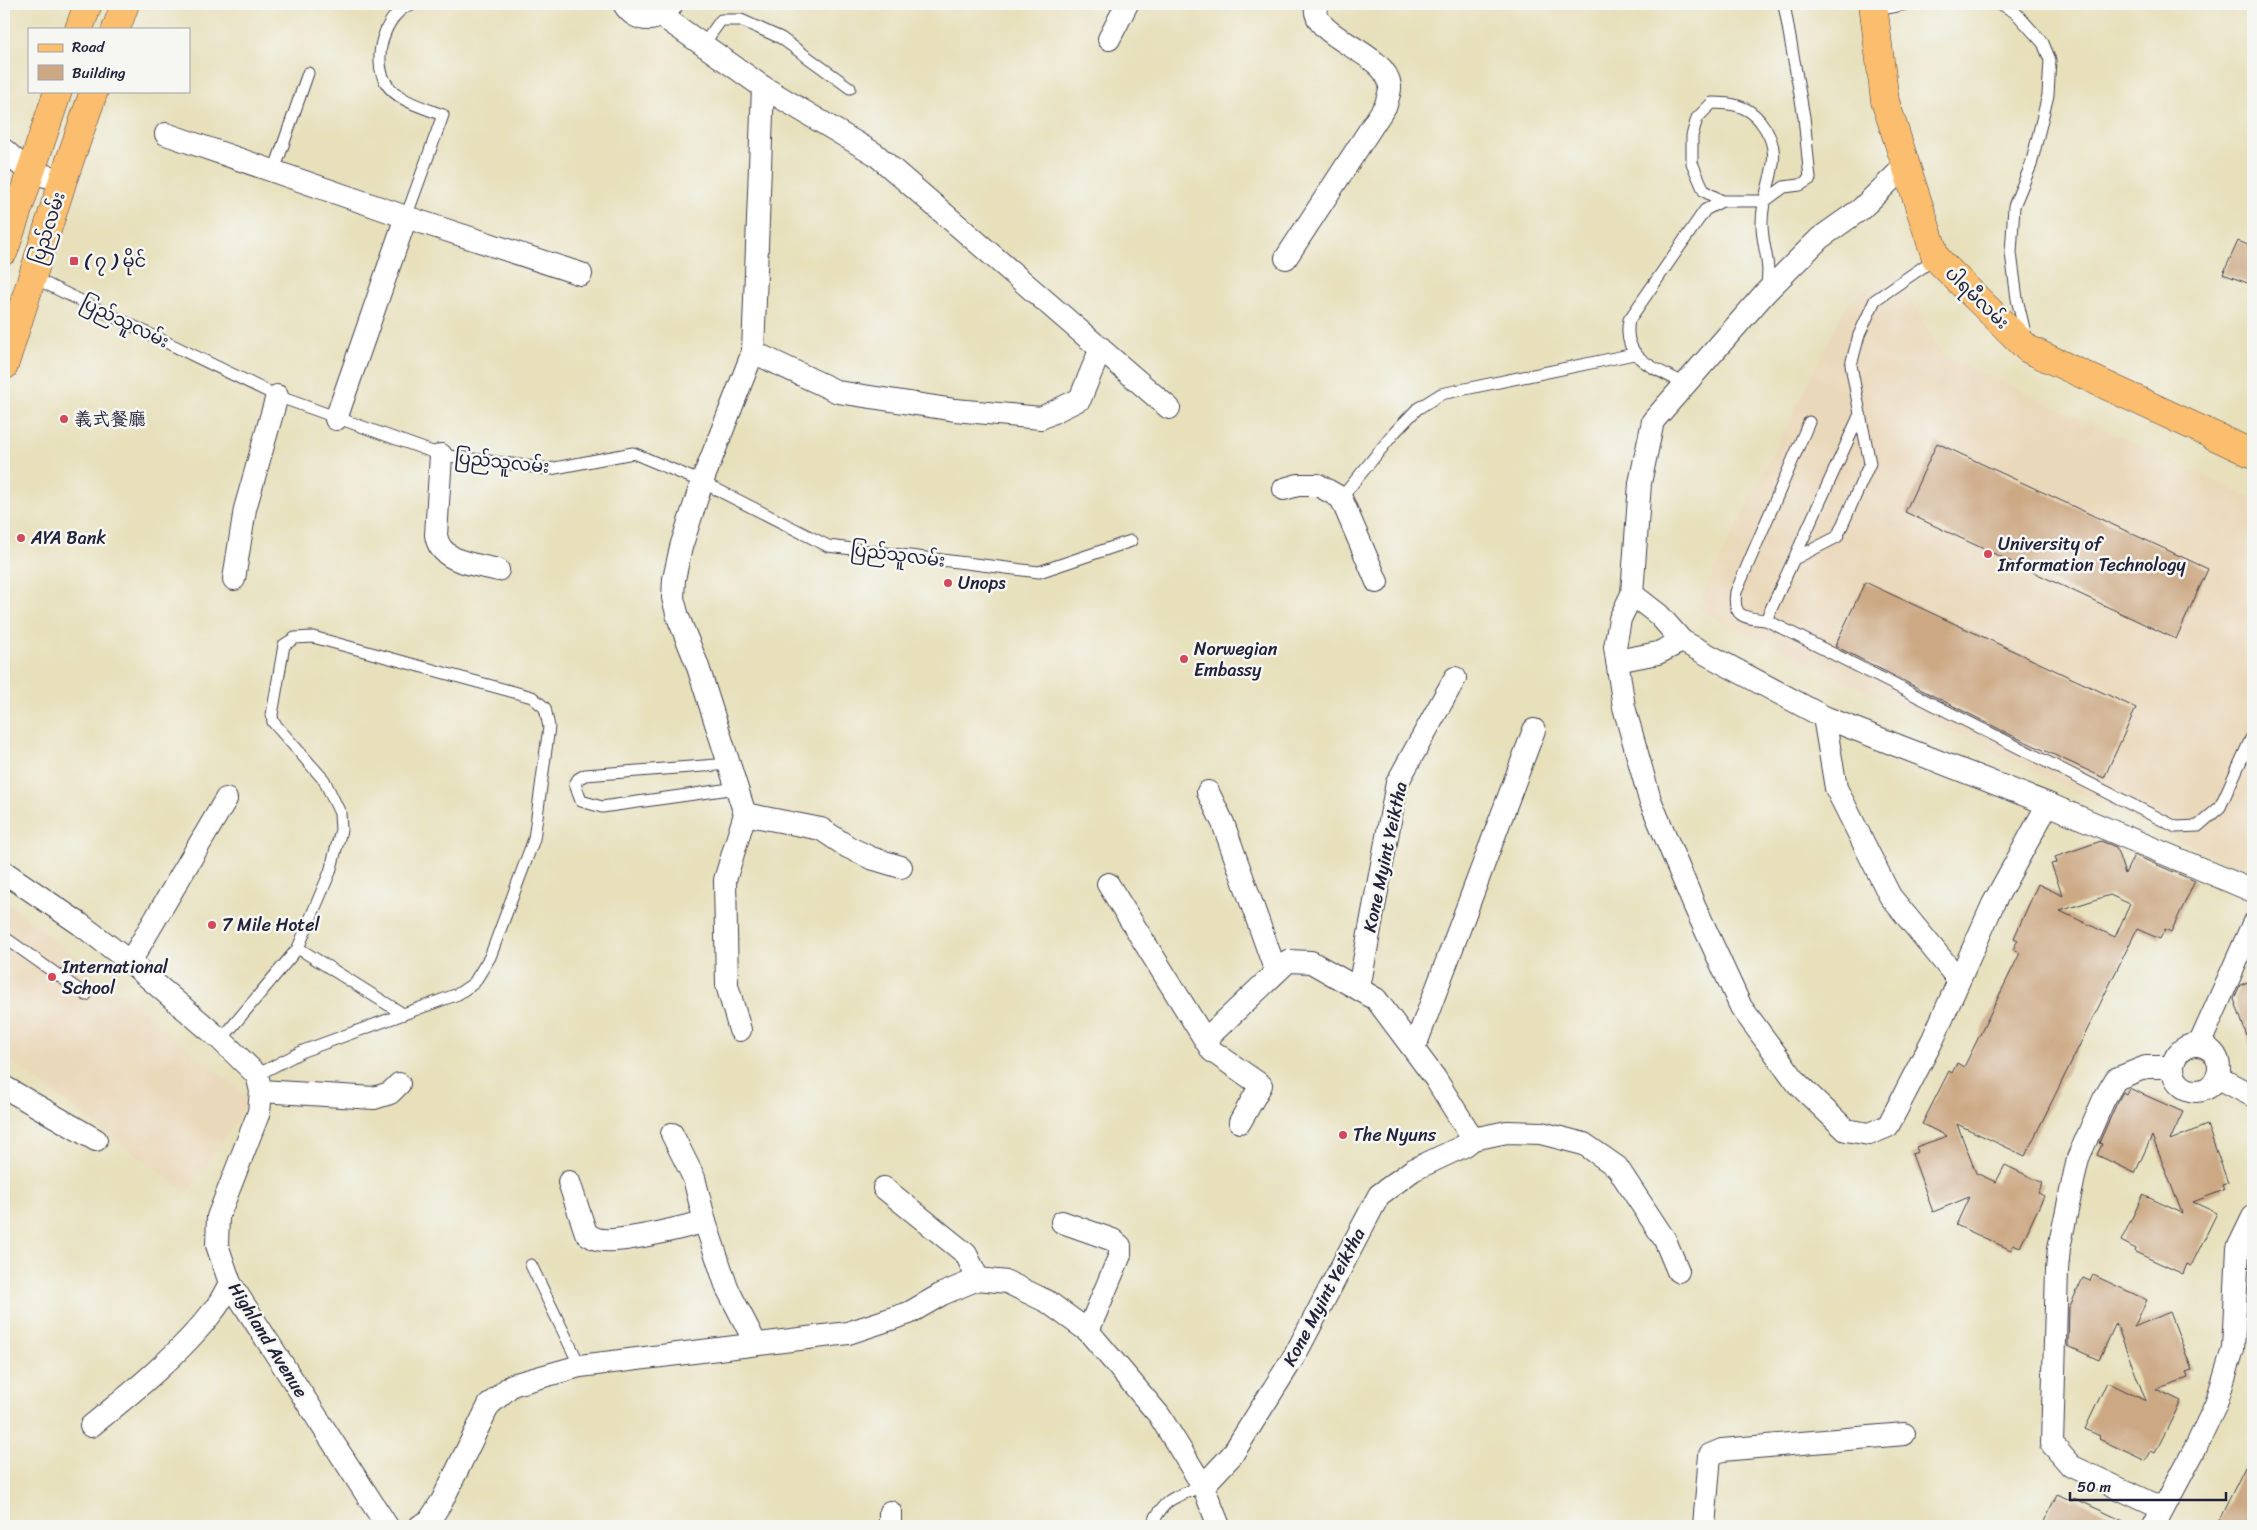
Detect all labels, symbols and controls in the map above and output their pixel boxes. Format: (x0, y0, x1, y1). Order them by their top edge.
legend (28, 28, 190, 92)
text: Road (72, 34, 105, 60)
text: Building (72, 60, 126, 86)
street label: ပြည်လမ်း (21, 187, 75, 269)
place label: ( ၇ ) မိုင် (84, 245, 146, 277)
marker: ( ၇ ) မိုင် (68, 255, 80, 267)
street label: ပါရမီလမ်း (1937, 259, 2017, 337)
street label: ပြည်သူလမ်း (75, 287, 175, 357)
place label: 義式餐廳 (74, 403, 146, 435)
marker: 義式餐廳 (58, 413, 70, 425)
street label: ပြည်သူလမ်း (453, 441, 551, 483)
place label: AYA Bank (30, 522, 106, 554)
place label: University of Information Technology (1997, 528, 2187, 581)
marker: AYA Bank (15, 532, 27, 544)
street label: ပြည်သူလမ်း (849, 533, 947, 577)
marker: University of Information Technology (1982, 548, 1994, 560)
place label: Unops (958, 567, 1006, 599)
marker: Unops (942, 577, 954, 589)
place label: Norwegian Embassy (1194, 633, 1278, 686)
marker: Norwegian Embassy (1178, 653, 1190, 665)
street label: Kone Myint Yeiktha (1353, 779, 1417, 935)
place label: 7 Mile Hotel (222, 909, 320, 941)
marker: 7 Mile Hotel (206, 919, 218, 931)
place label: International School (61, 951, 169, 1004)
marker: International School (46, 971, 58, 983)
place label: The Nyuns (1353, 1119, 1437, 1151)
marker: The Nyuns (1337, 1129, 1349, 1141)
street label: Kone Myint Yeiktha (1274, 1222, 1374, 1372)
street label: Highland Avenue (220, 1276, 316, 1404)
scale bar (2070, 1470, 2226, 1502)
text: 50 m (2077, 1474, 2112, 1500)

